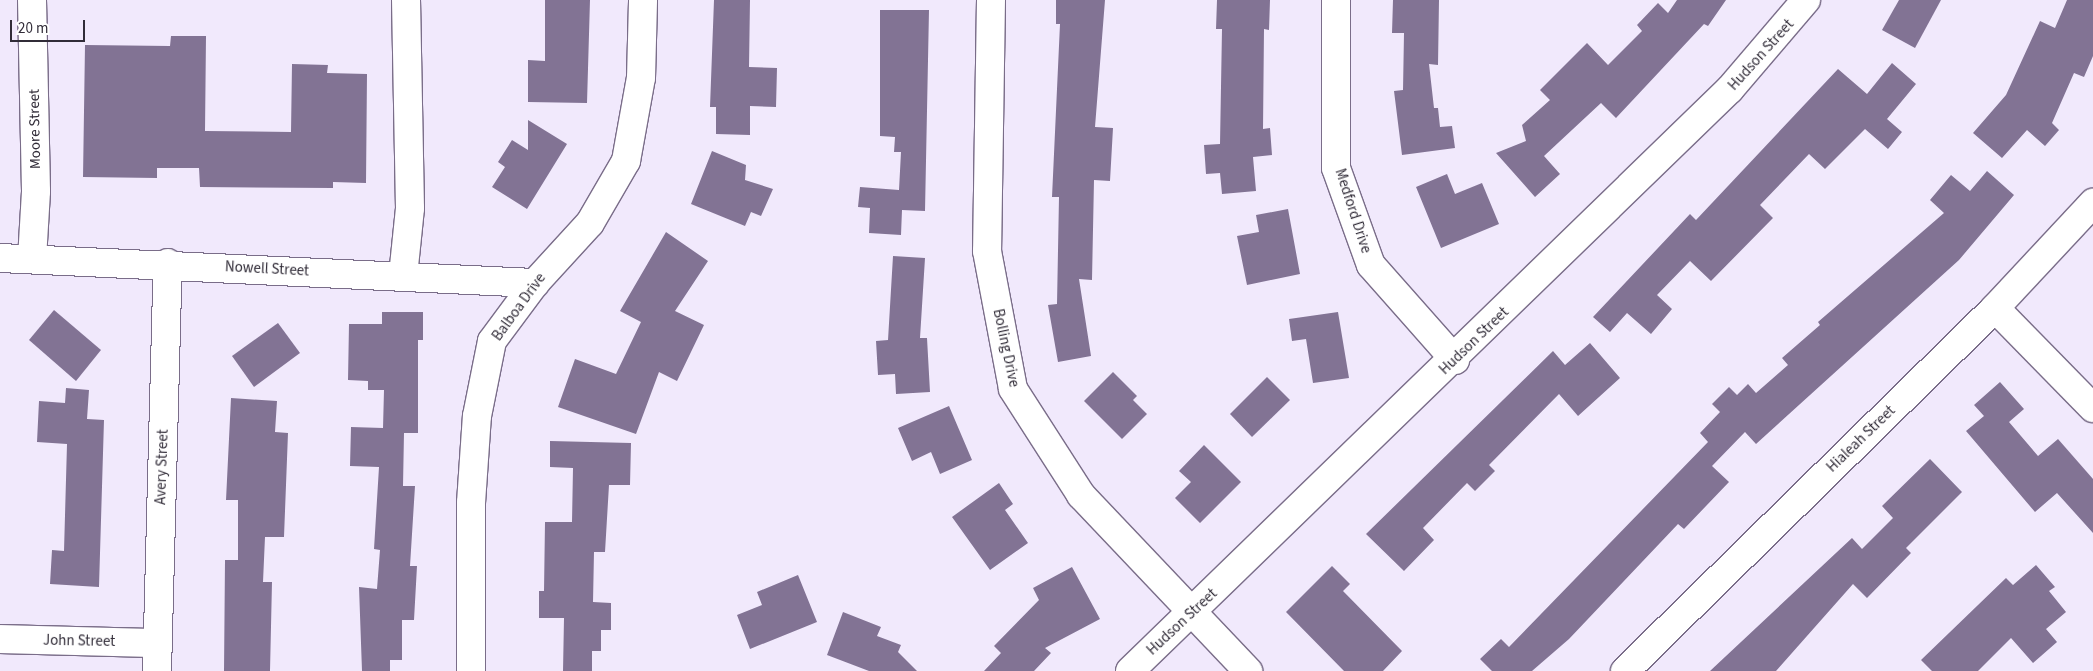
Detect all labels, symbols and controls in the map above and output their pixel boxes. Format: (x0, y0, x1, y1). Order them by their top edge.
scale bar (12, 10, 88, 42)
street label: Hudson Street (1724, 16, 1798, 94)
text: 20 m (18, 18, 48, 39)
street label: Moore Street (25, 89, 45, 169)
street label: Medford Drive (1331, 166, 1375, 256)
street label: Nowell Street (224, 258, 310, 280)
street label: Balboa Drive (488, 270, 550, 344)
street label: Hudson Street (1436, 303, 1512, 379)
street label: Bolling Drive (989, 307, 1023, 389)
street label: Hialeah Street (1823, 402, 1899, 476)
street label: Avery Street (152, 429, 172, 505)
street label: Hudson Street (1143, 585, 1221, 659)
street label: John Street (43, 631, 115, 651)

